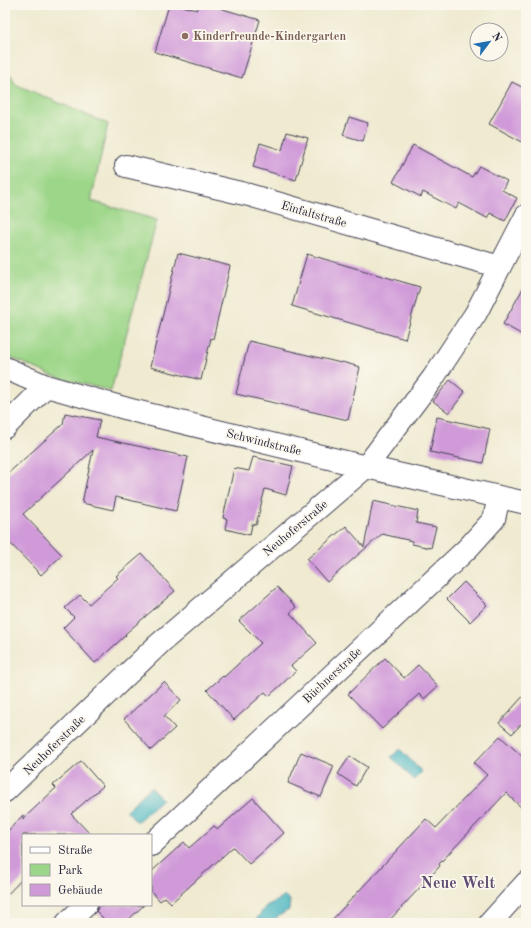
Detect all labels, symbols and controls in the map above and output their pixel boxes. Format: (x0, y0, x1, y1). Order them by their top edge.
north arrow (469, 22, 509, 62)
marker: Kinderfreunde-Kindergarten (180, 31, 190, 41)
place label: Kinderfreunde-Kindergarten (193, 31, 346, 43)
text: N (489, 31, 503, 44)
street label: Einfaltstraße (280, 200, 348, 230)
street label: Schwindstraße (225, 428, 303, 458)
street label: Neuhoferstraße (261, 498, 331, 559)
street label: Büchnerstraße (301, 645, 365, 706)
street label: Neuhoferstraße (22, 713, 88, 778)
legend (22, 834, 152, 906)
text: Straße (58, 845, 93, 857)
text: Park (58, 865, 83, 877)
district label: Neue Welt (421, 876, 495, 892)
text: Gebäude (58, 885, 103, 897)

